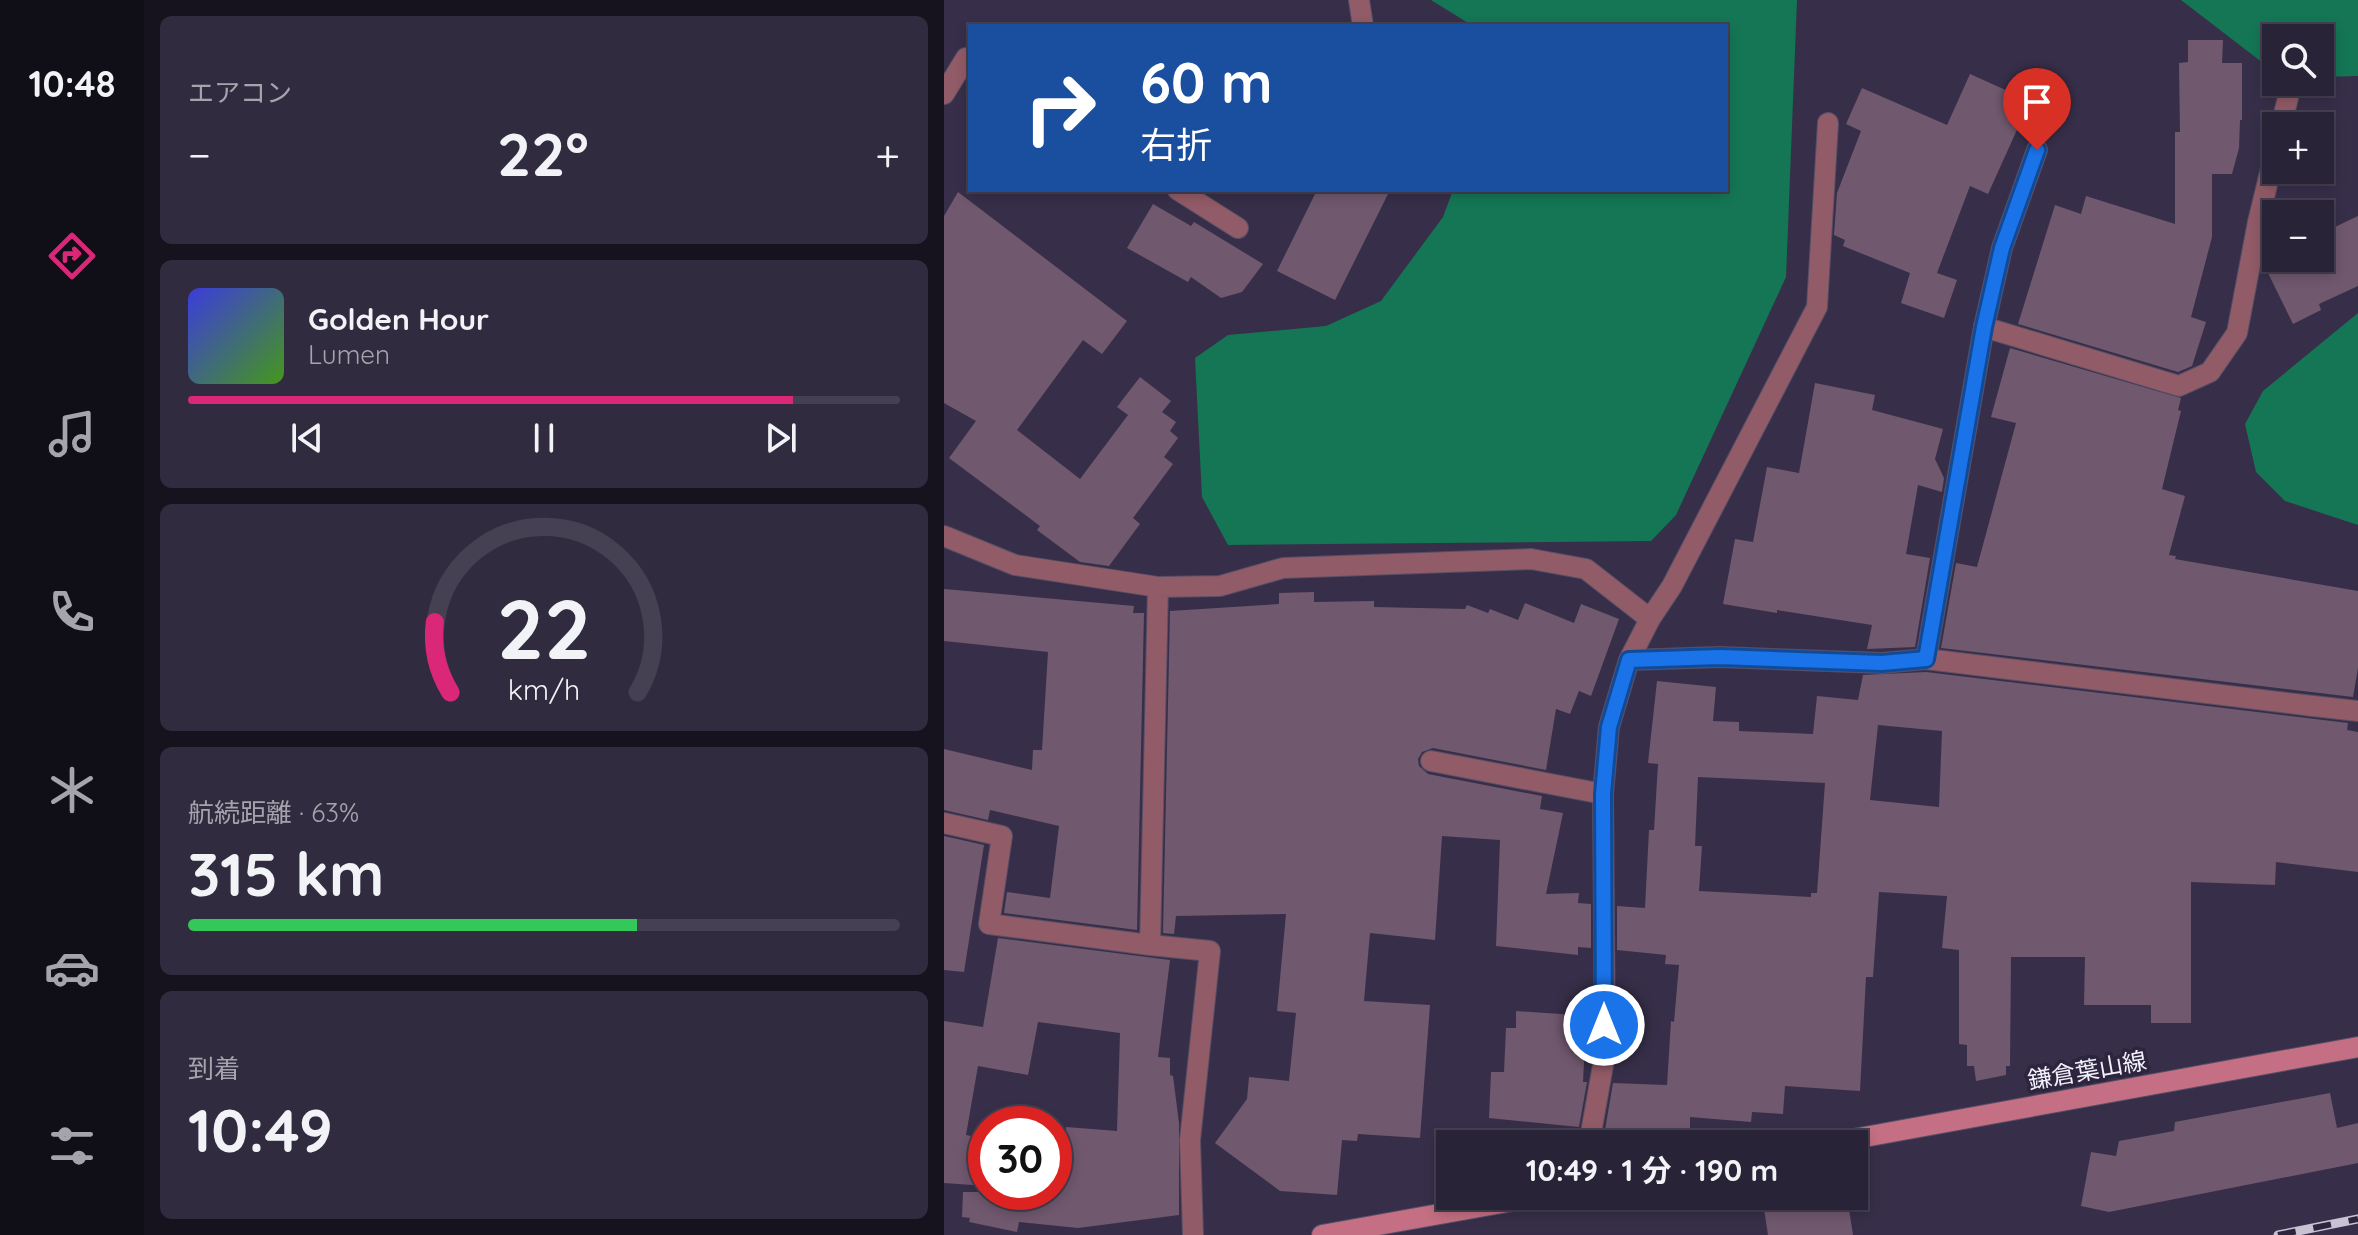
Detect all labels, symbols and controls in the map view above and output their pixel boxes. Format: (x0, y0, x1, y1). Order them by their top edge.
map controls (2262, 24, 2334, 272)
button: search (2262, 24, 2334, 96)
text: 60 m (1140, 47, 1273, 117)
icon: right (1008, 56, 1112, 160)
text: 10:48 (29, 61, 115, 106)
pin (2003, 68, 2071, 150)
text: エアコン (188, 76, 292, 109)
icon: arrive (2015, 80, 2059, 124)
button: + (2262, 112, 2334, 184)
text: 22° (497, 116, 589, 191)
text: 右折 (1140, 122, 1212, 167)
text: − (188, 127, 211, 182)
text: + (875, 127, 900, 182)
button: − (2262, 200, 2334, 272)
icon: directions (44, 228, 100, 284)
text: Golden Hour (308, 300, 489, 338)
text: Lumen (308, 338, 390, 371)
icon: music (44, 406, 100, 462)
icon: previous (285, 416, 329, 460)
icon: pause (522, 416, 566, 460)
icon: next (759, 416, 803, 460)
text: 22 (497, 576, 591, 680)
icon: phone (44, 584, 100, 640)
text: km/h (508, 672, 580, 708)
icon: climate (44, 762, 100, 818)
text: 航続距離 · 63% (188, 796, 359, 829)
text: 315 km (188, 836, 384, 911)
icon: car (44, 940, 100, 996)
position arrow (1562, 983, 1646, 1067)
street label: 鎌倉葉山線 (2025, 1045, 2149, 1095)
text: 到着 (188, 1052, 240, 1085)
text: 10:49 (188, 1092, 333, 1167)
speed limit sign: 30 (968, 1106, 1072, 1210)
icon: filters (44, 1118, 100, 1174)
text: 10:49 · 1 分 · 190 m (1526, 1151, 1778, 1189)

